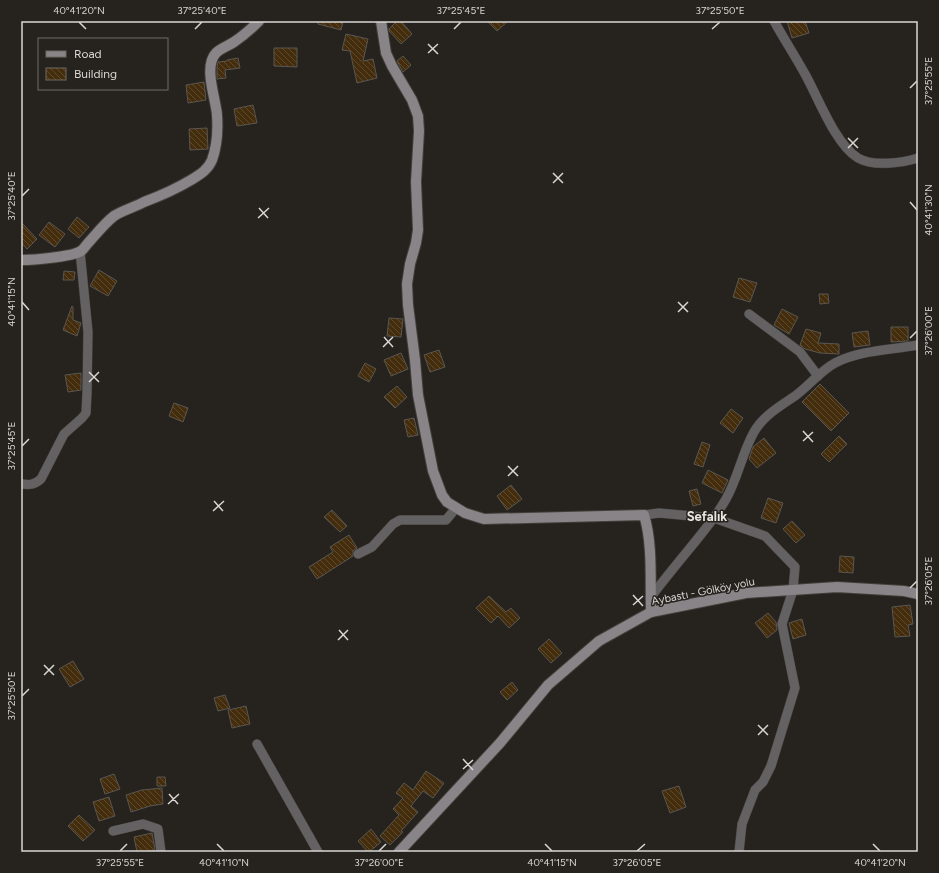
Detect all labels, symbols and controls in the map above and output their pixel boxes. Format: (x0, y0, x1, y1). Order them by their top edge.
text: 40°41'20"N (53, 4, 105, 17)
text: 37°25'40"E (177, 4, 227, 17)
text: 37°25'45"E (437, 4, 486, 17)
text: 37°25'50"E (695, 4, 745, 17)
legend (38, 38, 168, 90)
text: Road (74, 47, 102, 61)
text: 37°25'55"E (922, 57, 935, 105)
text: Building (74, 67, 117, 81)
text: 37°25'40"E (5, 171, 18, 221)
text: 40°41'30"N (922, 184, 935, 236)
text: 40°41'15"N (5, 277, 18, 327)
text: 37°26'00"E (922, 306, 935, 356)
text: 37°25'45"E (5, 421, 18, 470)
district label: Sefalık (687, 509, 727, 524)
text: 37°26'05"E (922, 556, 935, 606)
street label: Aybastı - Gölköy yolu (650, 575, 756, 608)
text: 37°25'50"E (5, 671, 18, 721)
text: 37°25'55"E (96, 856, 144, 869)
text: 40°41'10"N (199, 856, 249, 869)
text: 37°26'00"E (354, 856, 404, 869)
text: 40°41'15"N (527, 856, 577, 869)
text: 37°26'05"E (612, 856, 662, 869)
text: 40°41'20"N (854, 856, 906, 869)

